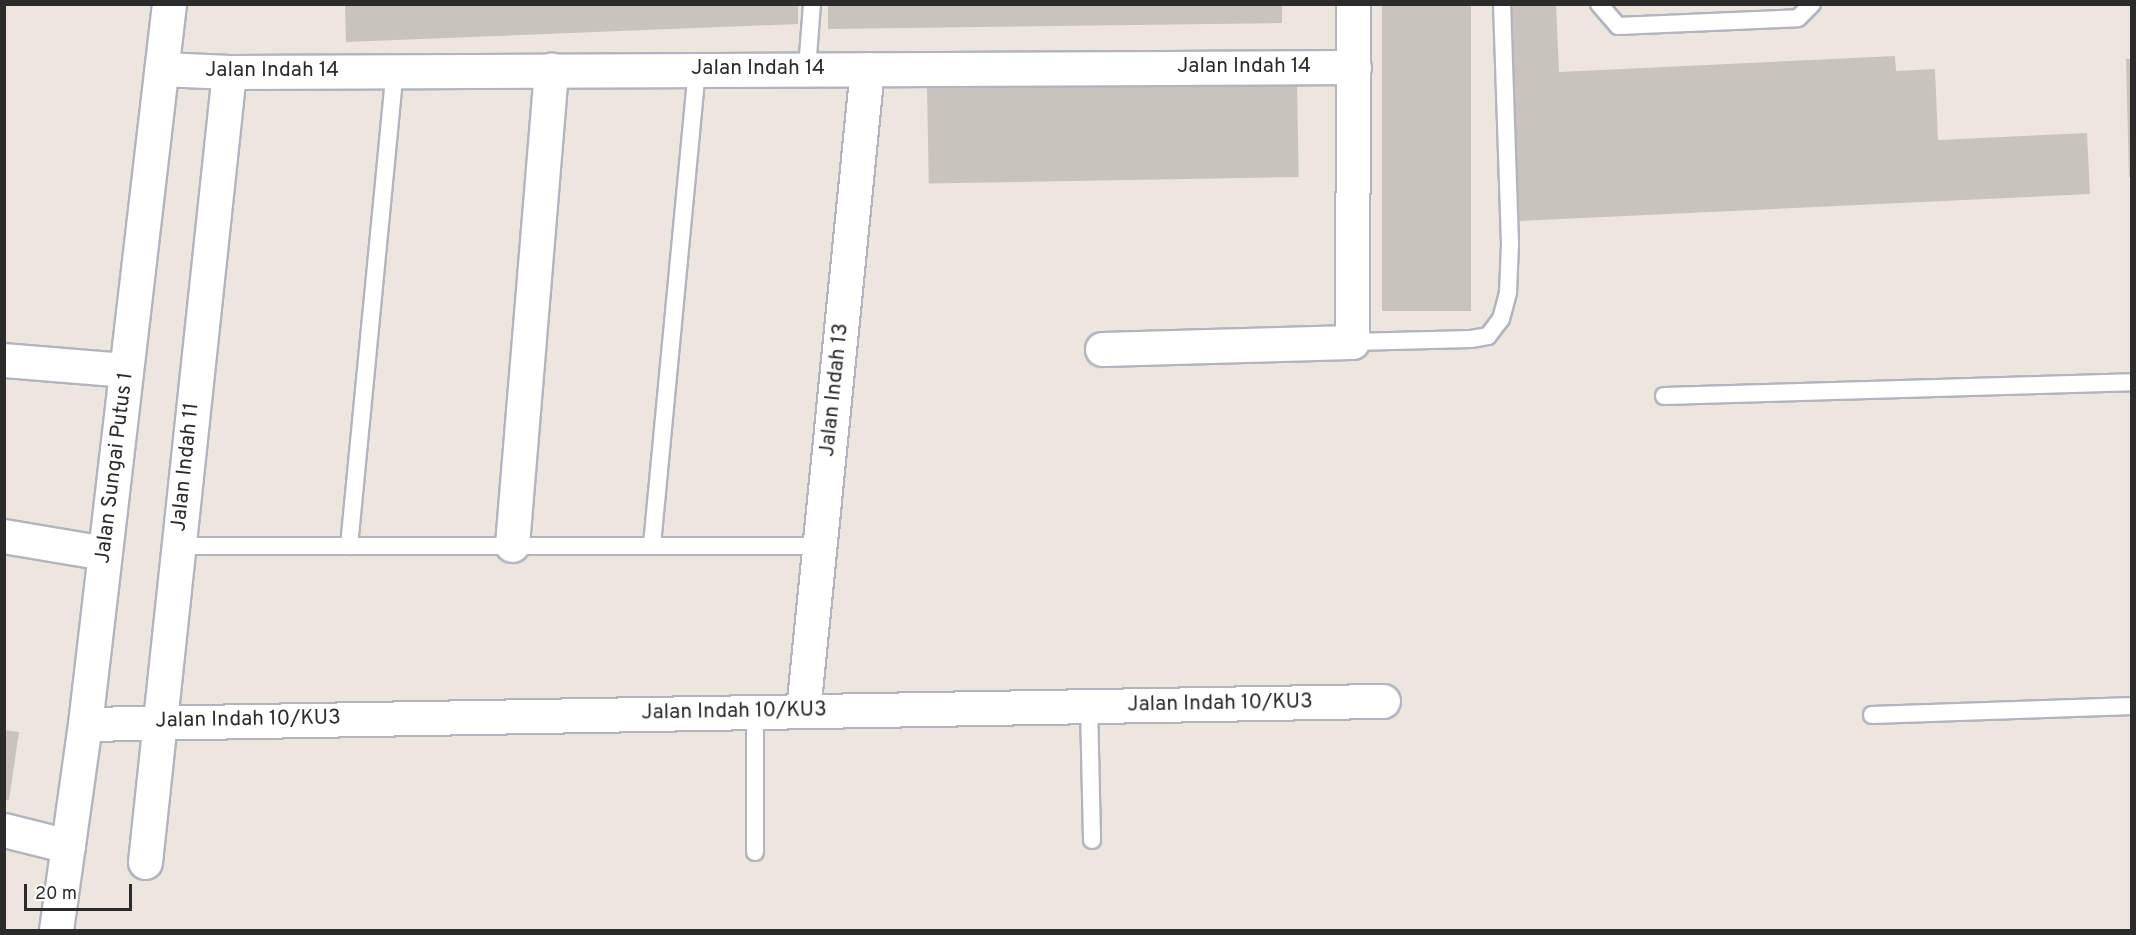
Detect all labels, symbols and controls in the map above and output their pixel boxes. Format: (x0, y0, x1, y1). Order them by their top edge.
street label: Jalan Indah 14 (1177, 54, 1311, 80)
street label: Jalan Indah 14 (691, 56, 825, 82)
street label: Jalan Indah 14 (205, 58, 339, 84)
street label: Jalan Indah 13 (815, 322, 855, 458)
street label: Jalan Sungai Putus 1 (91, 371, 139, 565)
street label: Jalan Indah 11 (167, 401, 205, 533)
street label: Jalan Indah 10/KU3 (1127, 690, 1313, 718)
street label: Jalan Indah 10/KU3 (641, 698, 827, 726)
street label: Jalan Indah 10/KU3 (155, 706, 341, 734)
scale bar (27, 872, 135, 910)
text: 20 m (35, 883, 77, 906)

